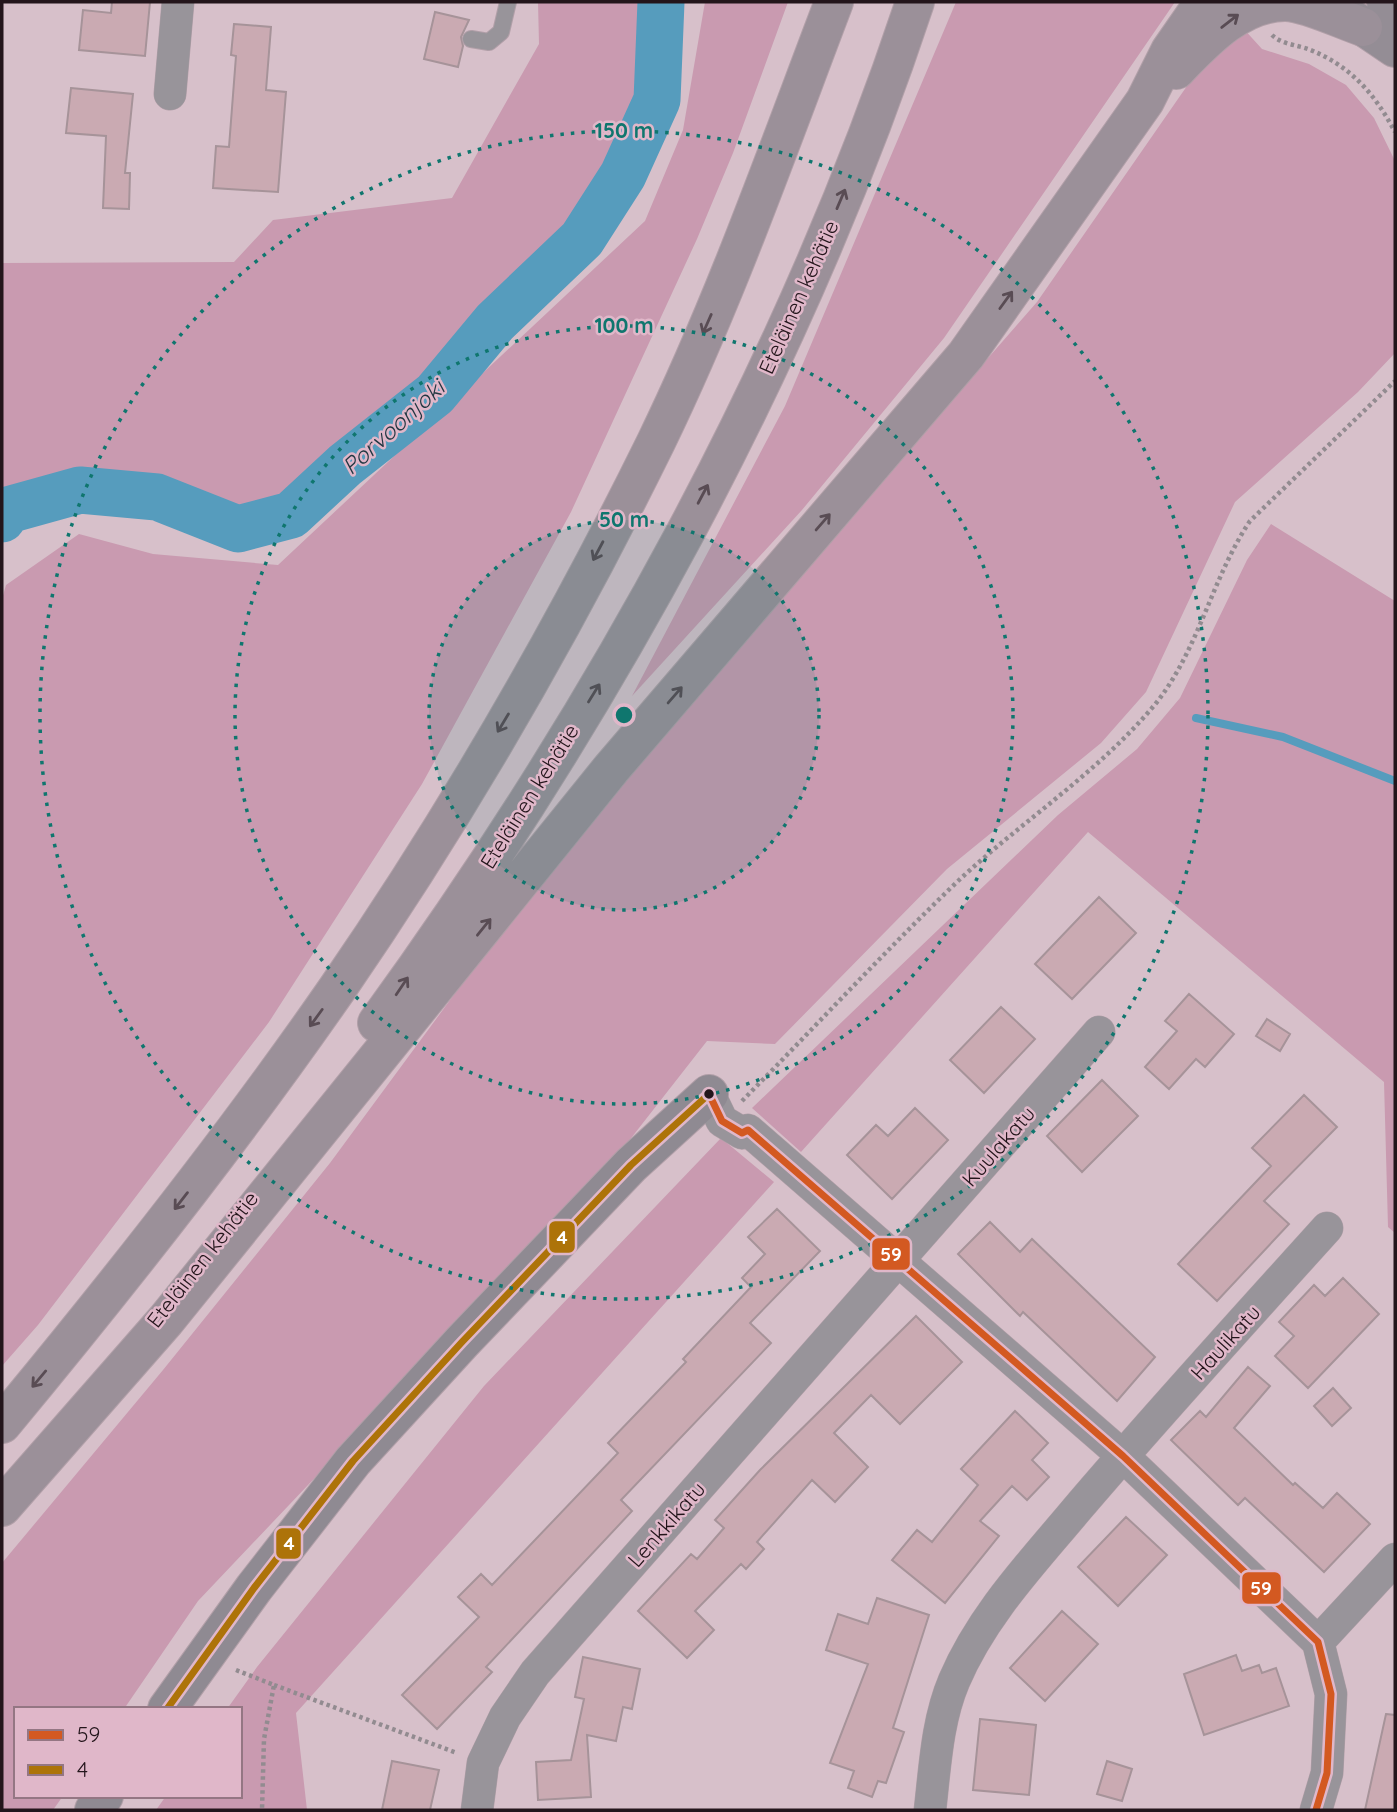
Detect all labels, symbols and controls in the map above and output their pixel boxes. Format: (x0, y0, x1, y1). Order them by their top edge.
one-way arrow (1221, 14, 1239, 29)
text: 150 m (595, 117, 653, 143)
one-way arrow (835, 189, 848, 210)
street label: Eteläinen kehätie (752, 216, 844, 378)
one-way arrow (999, 291, 1013, 310)
text: 100 m (594, 312, 654, 338)
one-way arrow (700, 313, 713, 335)
water label: Porvoonjoki (336, 371, 452, 481)
one-way arrow (697, 484, 710, 505)
text: 50 m (599, 506, 649, 532)
one-way arrow (815, 514, 831, 532)
one-way arrow (591, 541, 605, 561)
one-way arrow (587, 684, 601, 704)
one-way arrow (667, 686, 683, 704)
centre of rings (612, 703, 636, 727)
one-way arrow (496, 712, 510, 732)
street label: Eteläinen kehätie (474, 719, 584, 873)
one-way arrow (476, 919, 491, 937)
one-way arrow (395, 977, 409, 996)
one-way arrow (308, 1008, 323, 1027)
unlabelled marker (702, 1087, 716, 1101)
street label: Kuulakatu (956, 1100, 1040, 1192)
street label: Eteläinen kehätie (141, 1186, 263, 1332)
one-way arrow (173, 1192, 188, 1210)
line badge: 4 (548, 1220, 576, 1254)
text: 4 (556, 1225, 568, 1249)
line badge: 59 (871, 1237, 911, 1271)
text: 59 (880, 1242, 902, 1266)
street label: Haulikatu (1185, 1299, 1265, 1385)
one-way arrow (31, 1370, 47, 1388)
street label: Lenkkikatu (622, 1476, 710, 1572)
line badge: 4 (275, 1527, 302, 1560)
text: 4 (283, 1531, 295, 1555)
line badge: 59 (1241, 1571, 1282, 1605)
text: 59 (1250, 1576, 1272, 1600)
legend (14, 1707, 242, 1798)
text: 59 (77, 1721, 100, 1747)
text: 4 (77, 1756, 88, 1782)

